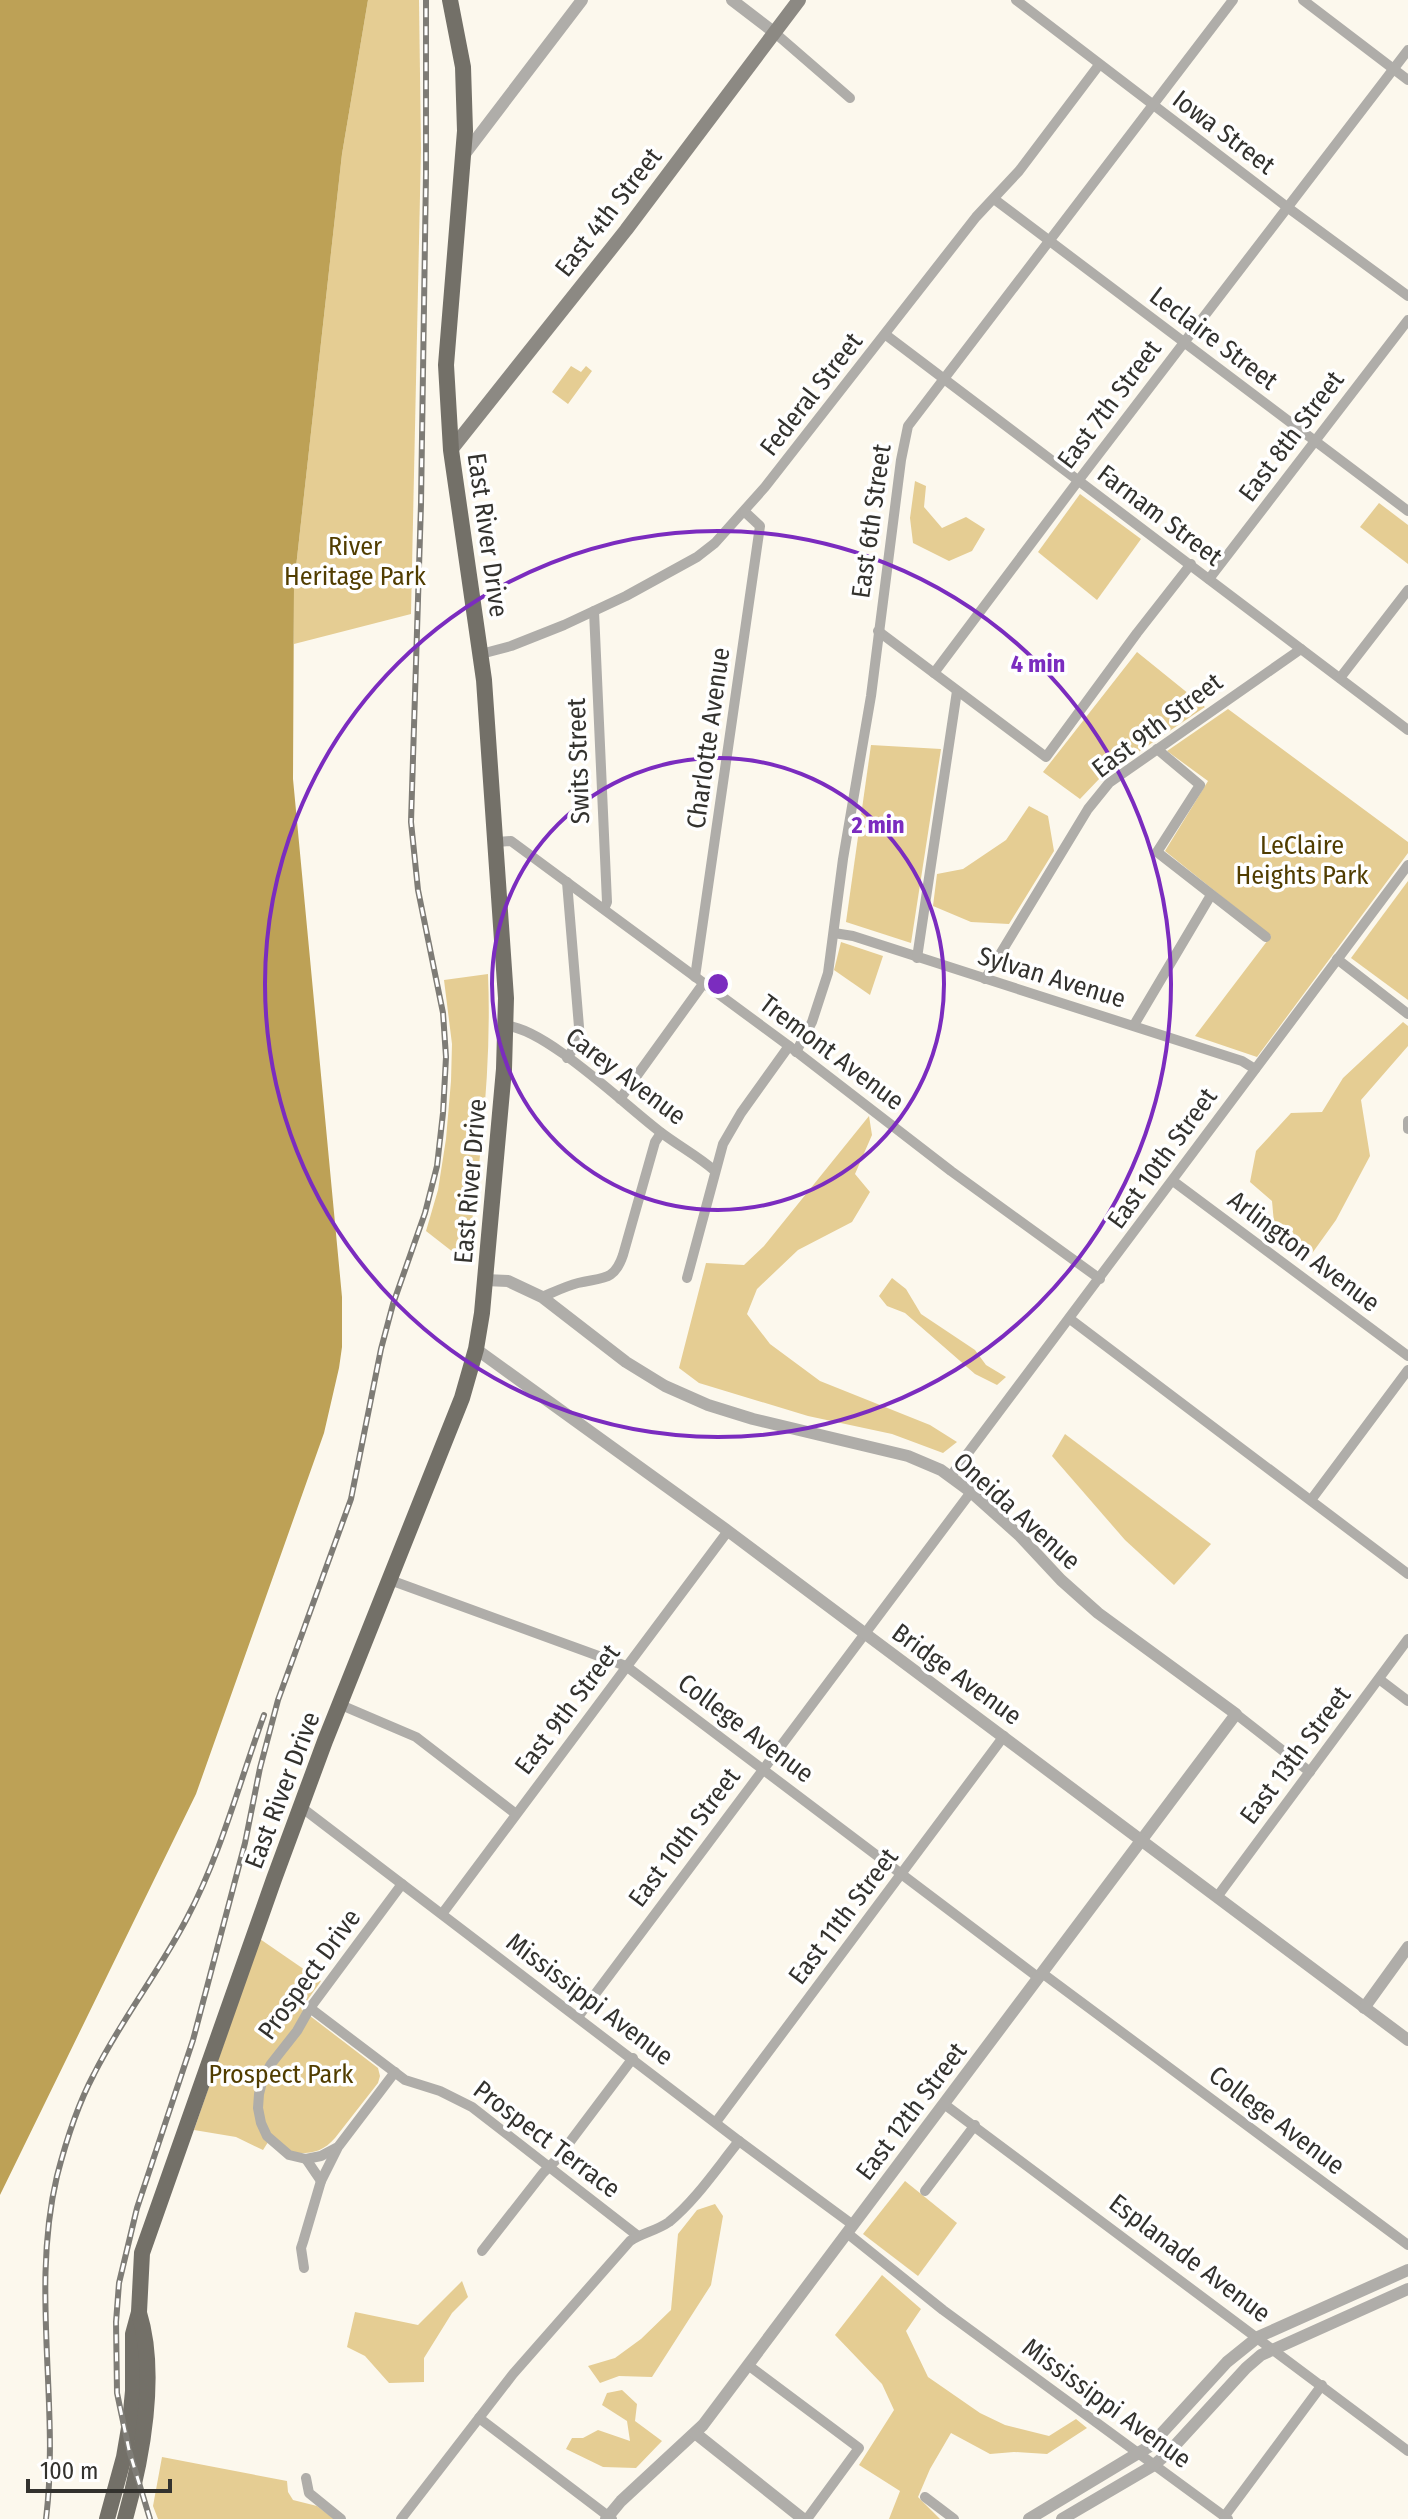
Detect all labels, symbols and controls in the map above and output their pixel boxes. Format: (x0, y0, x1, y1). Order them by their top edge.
street label: Iowa Street (1166, 84, 1281, 181)
street label: East 4th Street (548, 141, 669, 283)
street label: Leclaire Street (1144, 280, 1284, 397)
street label: Federal Street (754, 326, 869, 462)
street label: East 7th Street (1051, 334, 1168, 475)
street label: East 8th Street (1232, 365, 1351, 508)
street label: East 6th Street (845, 442, 898, 600)
street label: East River Drive (461, 451, 514, 619)
street label: Farnam Street (1091, 458, 1229, 573)
park label: River Heritage Park (284, 531, 427, 592)
street label: Charlotte Avenue (680, 646, 737, 831)
text: 4 min (1011, 650, 1065, 678)
street label: East 9th Street (1086, 666, 1229, 784)
street label: Swits Street (561, 697, 596, 825)
text: 2 min (850, 811, 905, 839)
park label: LeClaire Heights Park (1236, 830, 1369, 891)
street label: Sylvan Avenue (974, 940, 1129, 1015)
centre of rings (704, 970, 732, 998)
street label: Tremont Avenue (753, 988, 910, 1117)
street label: Carey Avenue (559, 1021, 692, 1132)
street label: East 10th Street (1101, 1082, 1224, 1235)
street label: East River Drive (448, 1097, 493, 1265)
street label: Arlington Avenue (1222, 1184, 1386, 1318)
street label: Oneida Avenue (947, 1446, 1087, 1577)
street label: Bridge Avenue (886, 1617, 1028, 1732)
street label: East 9th Street (508, 1638, 627, 1781)
street label: College Avenue (672, 1667, 820, 1789)
street label: East 13th Street (1234, 1680, 1358, 1830)
street label: East River Drive (238, 1707, 327, 1873)
street label: East 10th Street (622, 1761, 747, 1913)
street label: East 11th Street (782, 1842, 905, 1990)
street label: Prospect Drive (252, 1903, 367, 2046)
street label: Mississippi Avenue (500, 1927, 679, 2072)
street label: East 12th Street (850, 2036, 973, 2186)
park label: Prospect Park (209, 2059, 354, 2090)
street label: College Avenue (1203, 2059, 1351, 2181)
street label: Prospect Terrace (467, 2074, 626, 2205)
street label: Esplanade Avenue (1103, 2188, 1276, 2329)
street label: Mississippi Avenue (1016, 2332, 1197, 2475)
scale bar (28, 2443, 170, 2493)
text: 100 m (40, 2457, 98, 2485)

